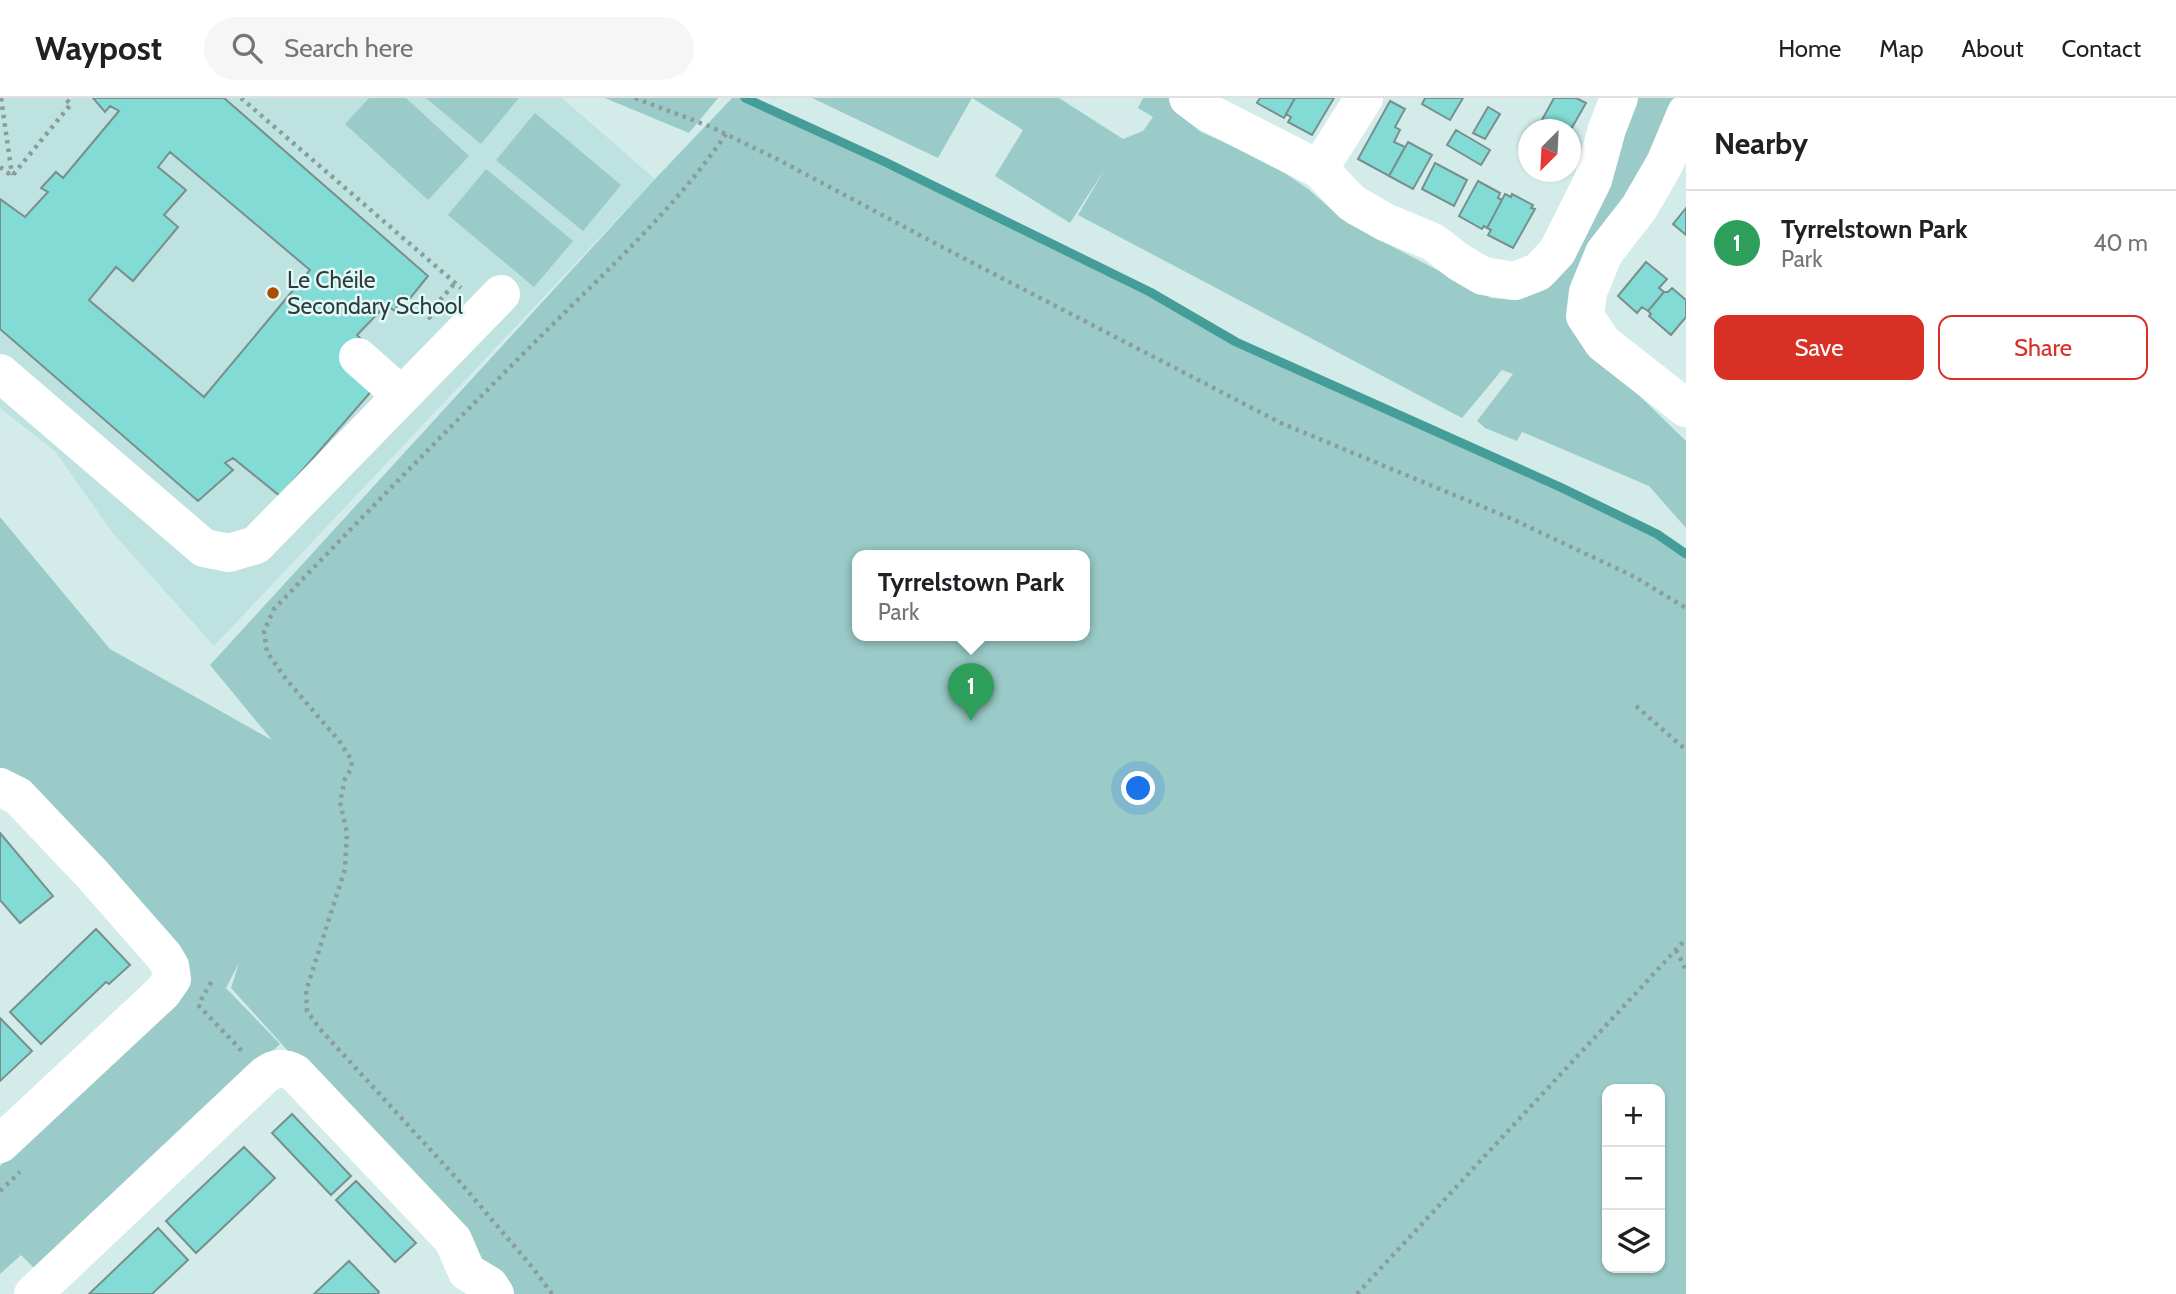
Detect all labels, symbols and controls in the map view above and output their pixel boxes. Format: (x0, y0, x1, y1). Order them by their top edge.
search box (204, 17, 694, 80)
text: Waypost (35, 28, 162, 68)
icon: search (228, 29, 266, 67)
text: Search here (284, 32, 413, 64)
text: Home (1778, 34, 1841, 63)
text: Map (1879, 34, 1924, 63)
text: About (1962, 34, 2024, 63)
text: Contact (2062, 34, 2141, 63)
north arrow (1518, 119, 1581, 182)
text: Nearby (1714, 125, 1808, 162)
text: Tyrrelstown Park (1781, 213, 1968, 245)
text: 1 (1733, 229, 1741, 257)
text: 40 m (2093, 229, 2148, 257)
text: Park (1781, 245, 1822, 273)
place label: Le Chéile Secondary School (287, 266, 463, 320)
marker: Le Chéile Secondary School (265, 285, 281, 301)
button: Save (1714, 315, 1924, 380)
button: Share (1938, 315, 2148, 380)
popup (852, 550, 1090, 641)
text: Tyrrelstown Park (878, 566, 1064, 598)
text: Park (878, 598, 919, 626)
pin: 1 (948, 663, 994, 721)
your location (1121, 771, 1155, 805)
map controls (1602, 1084, 1665, 1273)
button: + (1602, 1084, 1665, 1147)
button: − (1602, 1147, 1665, 1210)
button: layers (1602, 1210, 1665, 1273)

